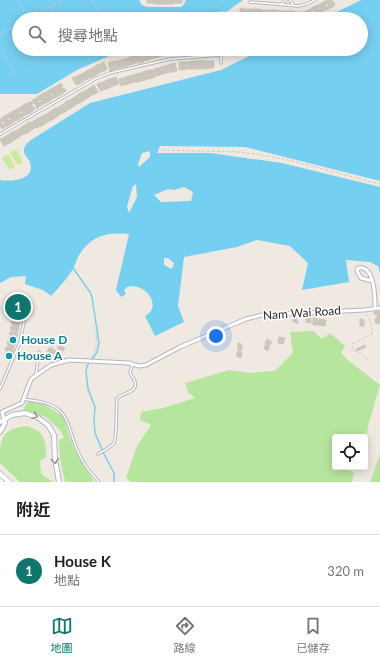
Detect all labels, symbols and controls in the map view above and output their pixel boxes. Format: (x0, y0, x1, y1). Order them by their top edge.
search box (12, 12, 368, 56)
icon: search (26, 23, 48, 45)
text: 搜尋地點 (58, 26, 118, 44)
pin: 1 (5, 292, 31, 322)
street label: Nam Wai Road (263, 302, 341, 323)
your location (206, 326, 226, 346)
place label: House D (21, 332, 67, 347)
marker: House D (8, 335, 18, 345)
place label: House A (17, 348, 63, 363)
marker: House A (4, 351, 14, 361)
one-way arrow (31, 412, 38, 420)
map controls (332, 434, 368, 470)
button: locate (332, 434, 368, 470)
one-way arrow (50, 458, 59, 464)
text: 附近 (16, 499, 50, 520)
text: House K (54, 552, 111, 570)
text: 1 (25, 563, 33, 579)
text: 320 m (327, 563, 364, 579)
text: 地點 (54, 572, 80, 588)
tab: 地圖 (51, 615, 73, 655)
tab: 路線 (174, 615, 196, 655)
tab: 已儲存 (297, 615, 330, 655)

